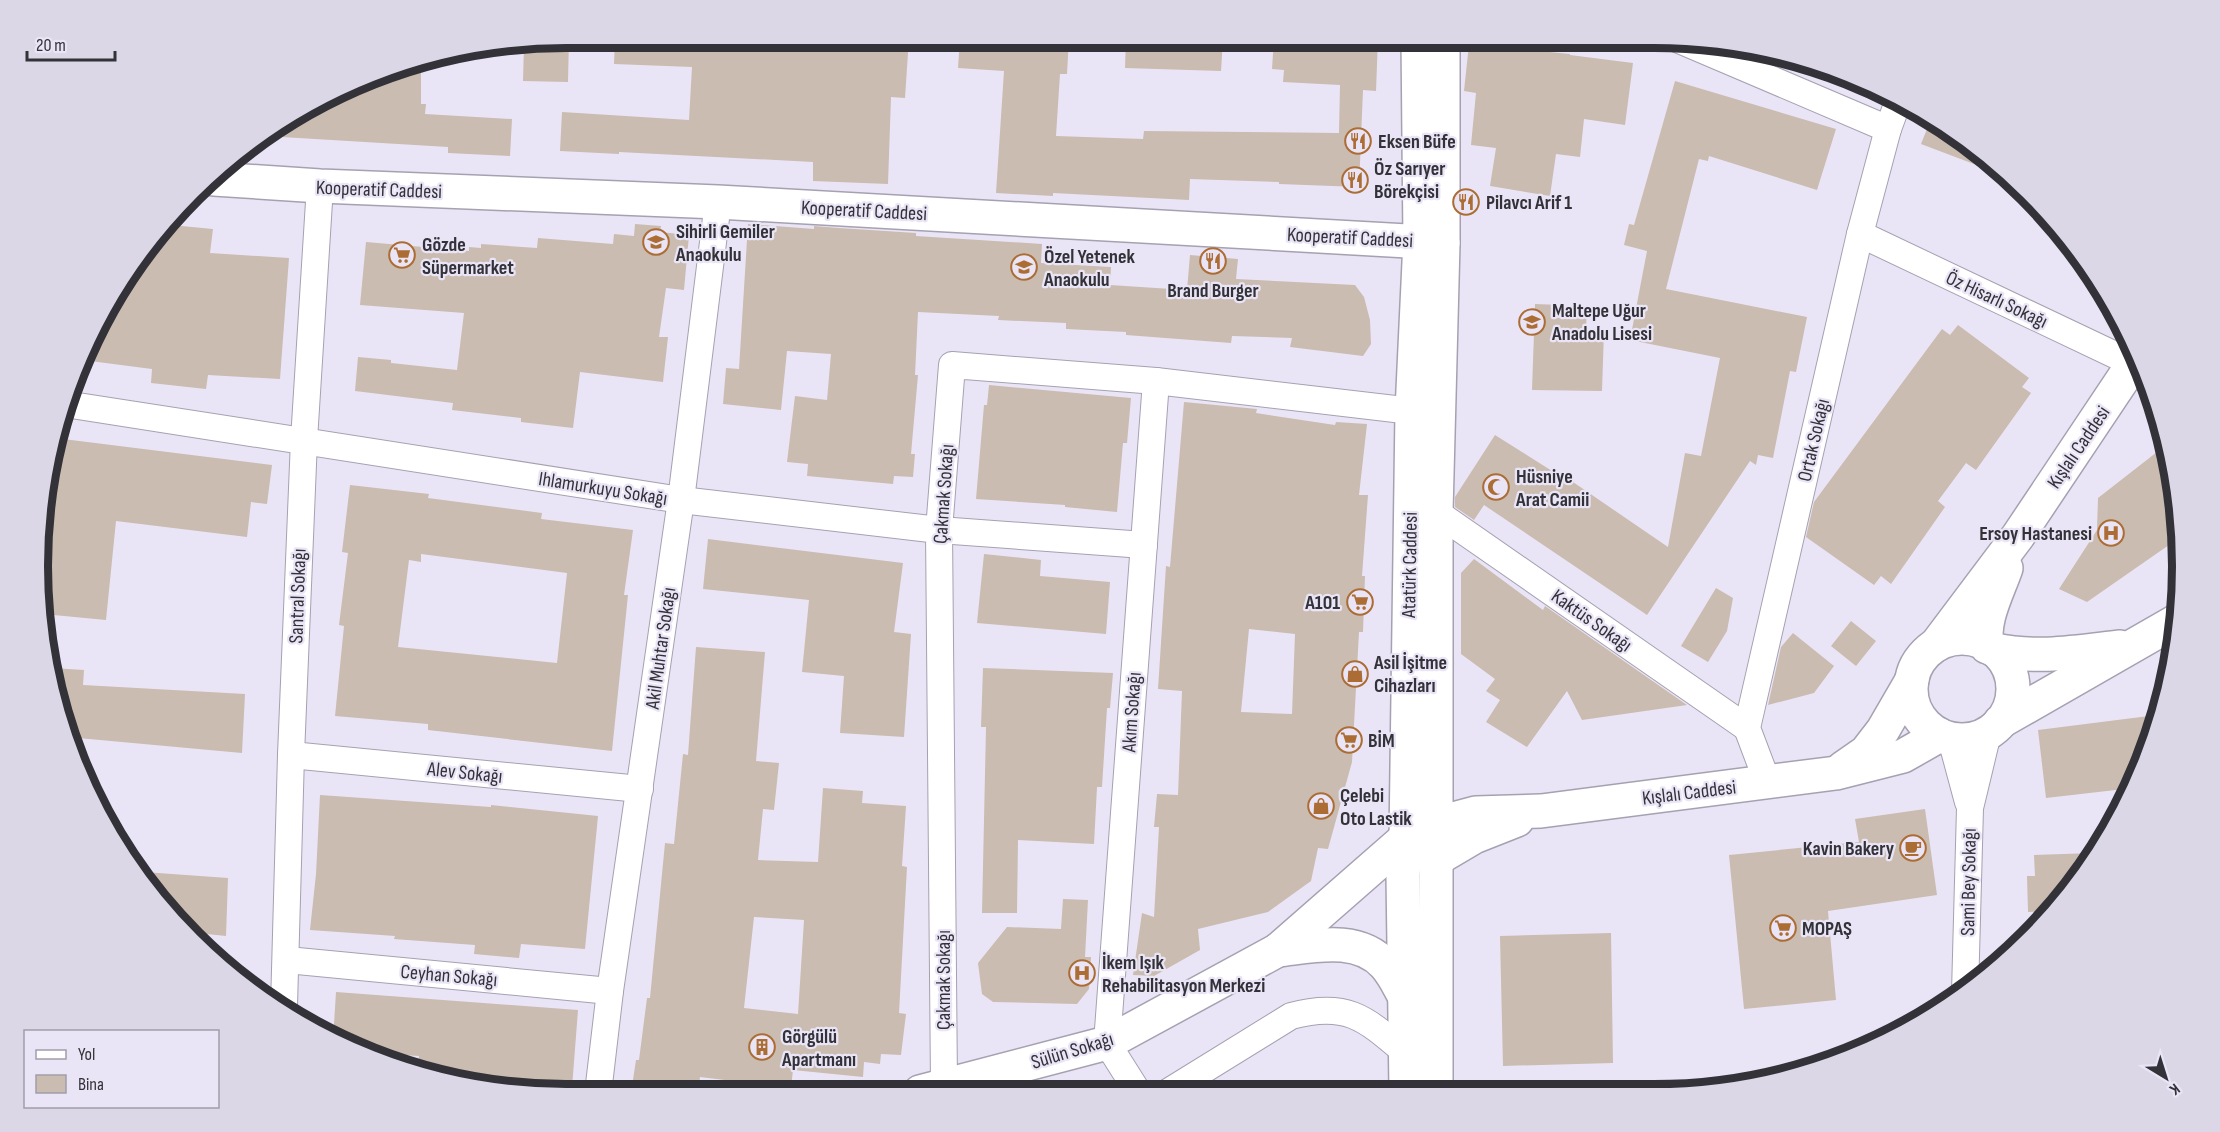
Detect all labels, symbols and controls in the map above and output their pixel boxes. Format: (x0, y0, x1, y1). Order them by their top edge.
scale bar (27, 24, 116, 62)
text: 20 m (36, 35, 66, 56)
restaurant icon: Eksen Büfe (1343, 126, 1373, 156)
place label: Eksen Büfe (1378, 130, 1456, 154)
place label: Öz Sarıyer Börekçisi (1374, 157, 1446, 204)
restaurant icon: Öz Sarıyer Börekçisi (1340, 165, 1370, 195)
street label: Kooperatif Caddesi (315, 176, 442, 204)
restaurant icon: Pilavcı Arif 1 (1451, 187, 1481, 217)
place label: Pilavcı Arif 1 (1486, 191, 1572, 215)
street label: Kooperatif Caddesi (800, 196, 928, 226)
place label: Sihirli Gemiler Anaokulu (675, 220, 775, 267)
street label: Kooperatif Caddesi (1286, 223, 1414, 253)
school or university icon: Sihirli Gemiler Anaokulu (641, 227, 671, 257)
place label: Gözde Süpermarket (422, 233, 514, 280)
supermarket icon: Gözde Süpermarket (387, 240, 417, 270)
place label: Özel Yetenek Anaokulu (1043, 245, 1136, 292)
restaurant icon: Brand Burger (1198, 246, 1228, 276)
school or university icon: Özel Yetenek Anaokulu (1009, 252, 1039, 282)
street label: Öz Hisarlı Sokağı (1942, 266, 2051, 334)
place label: Brand Burger (1167, 279, 1259, 303)
place label: Maltepe Uğur Anadolu Lisesi (1551, 299, 1652, 346)
school or university icon: Maltepe Uğur Anadolu Lisesi (1517, 307, 1547, 337)
street label: Ortak Sokağı (1793, 396, 1835, 484)
street label: Kışlalı Caddesi (2042, 402, 2115, 493)
street label: Çakmak Sokağı (929, 443, 959, 545)
place label: Hüsniye Arat Camii (1515, 465, 1589, 512)
street label: Ihlamurkuyu Sokağı (537, 467, 669, 511)
mosque icon: Hüsniye Arat Camii (1481, 472, 1511, 502)
street label: Atatürk Caddesi (1397, 512, 1423, 619)
hospital icon: Ersoy Hastanesi (2096, 518, 2126, 548)
place label: Ersoy Hastanesi (1979, 522, 2092, 546)
street label: Santral Sokağı (284, 548, 312, 644)
street label: Kaktüs Sokağı (1546, 584, 1636, 657)
street label: Akil Muhtar Sokağı (640, 586, 681, 711)
supermarket icon: A101 (1345, 587, 1375, 617)
place label: A101 (1304, 591, 1340, 615)
place label: Asil İşitme Cihazları (1373, 651, 1447, 698)
shop icon: Asil İşitme Cihazları (1340, 659, 1370, 689)
street label: Akım Sokağı (1117, 671, 1147, 754)
supermarket icon: BİM (1334, 725, 1364, 755)
place label: BİM (1368, 729, 1395, 753)
street label: Alev Sokağı (425, 757, 504, 789)
street label: Kışlalı Caddesi (1641, 775, 1738, 811)
place label: Çelebi Oto Lastik (1340, 784, 1412, 831)
shop icon: Çelebi Oto Lastik (1306, 791, 1336, 821)
street label: Sami Bey Sokağı (1956, 828, 1982, 936)
cafe icon: Kavin Bakery (1898, 833, 1928, 863)
place label: Kavin Bakery (1803, 837, 1895, 861)
supermarket icon: MOPAŞ (1768, 913, 1798, 943)
place label: MOPAŞ (1802, 917, 1852, 941)
street label: Çakmak Sokağı (932, 930, 956, 1030)
place label: İkem Işık Rehabilitasyon Merkezi (1102, 951, 1265, 998)
hospital icon: İkem Işık Rehabilitasyon Merkezi (1067, 958, 1097, 988)
street label: Ceyhan Sokağı (400, 960, 498, 992)
place label: Görgülü Apartmanı (781, 1025, 856, 1072)
street label: Sülün Sokağı (1028, 1027, 1116, 1075)
legend (24, 1030, 219, 1108)
building icon: Görgülü Apartmanı (747, 1032, 777, 1062)
text: Yol (78, 1044, 95, 1065)
north arrow (2136, 1048, 2196, 1108)
text: Bina (78, 1074, 104, 1095)
text: K (2165, 1079, 2183, 1099)

